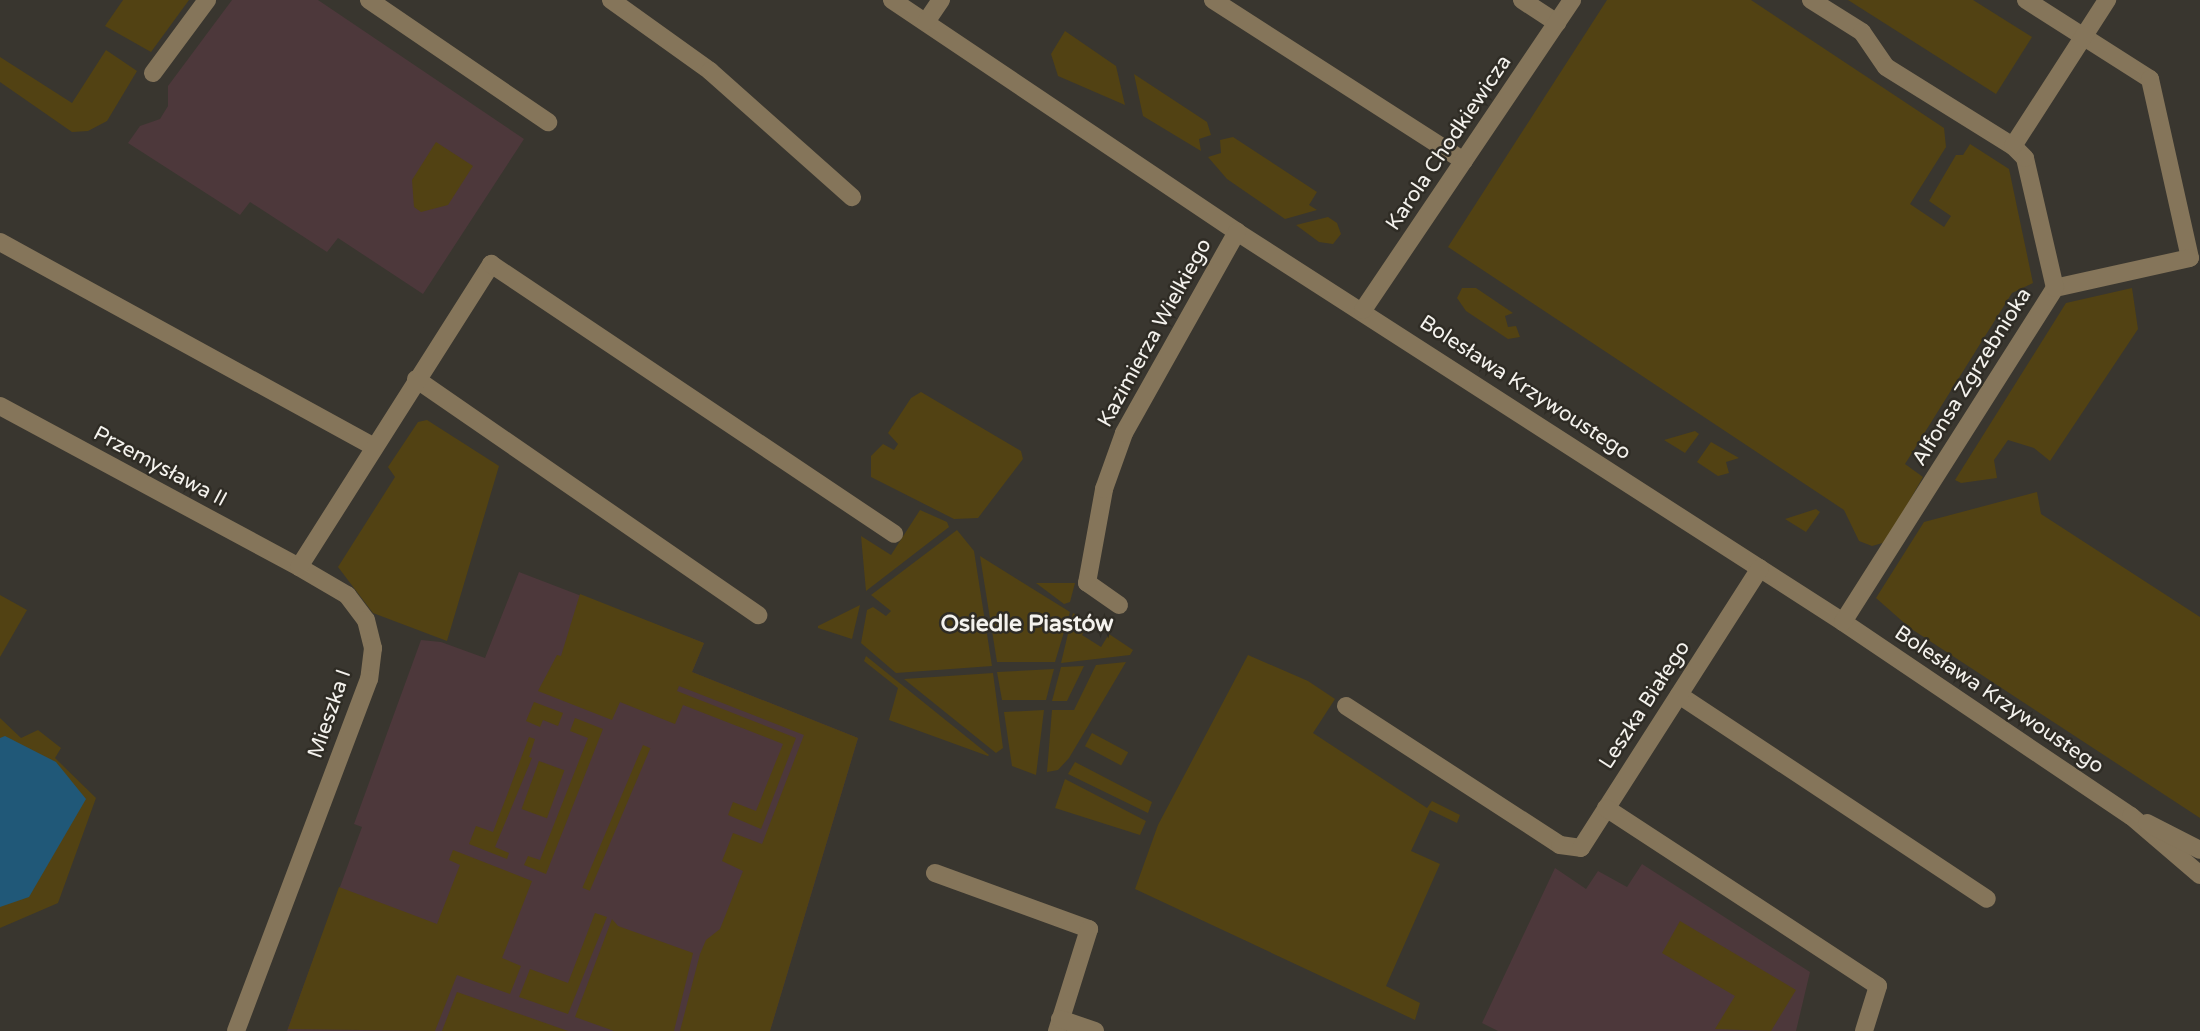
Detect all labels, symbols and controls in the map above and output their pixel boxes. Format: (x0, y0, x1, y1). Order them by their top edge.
street label: Karola Chodkiewicza (1381, 51, 1517, 235)
street label: Kazimierza Wielkiego (1093, 234, 1217, 432)
street label: Alfonsa Zgrzebnioka (1907, 283, 2037, 471)
street label: Bolesława Krzywoustego (1415, 310, 1635, 466)
street label: Przemysława II (89, 421, 231, 513)
district label: Osiedle Piastów (940, 610, 1114, 638)
street label: Bolesława Krzywoustego (1890, 621, 2108, 779)
street label: Leszka Białego (1594, 636, 1696, 774)
street label: Mieszka I (303, 666, 357, 762)

